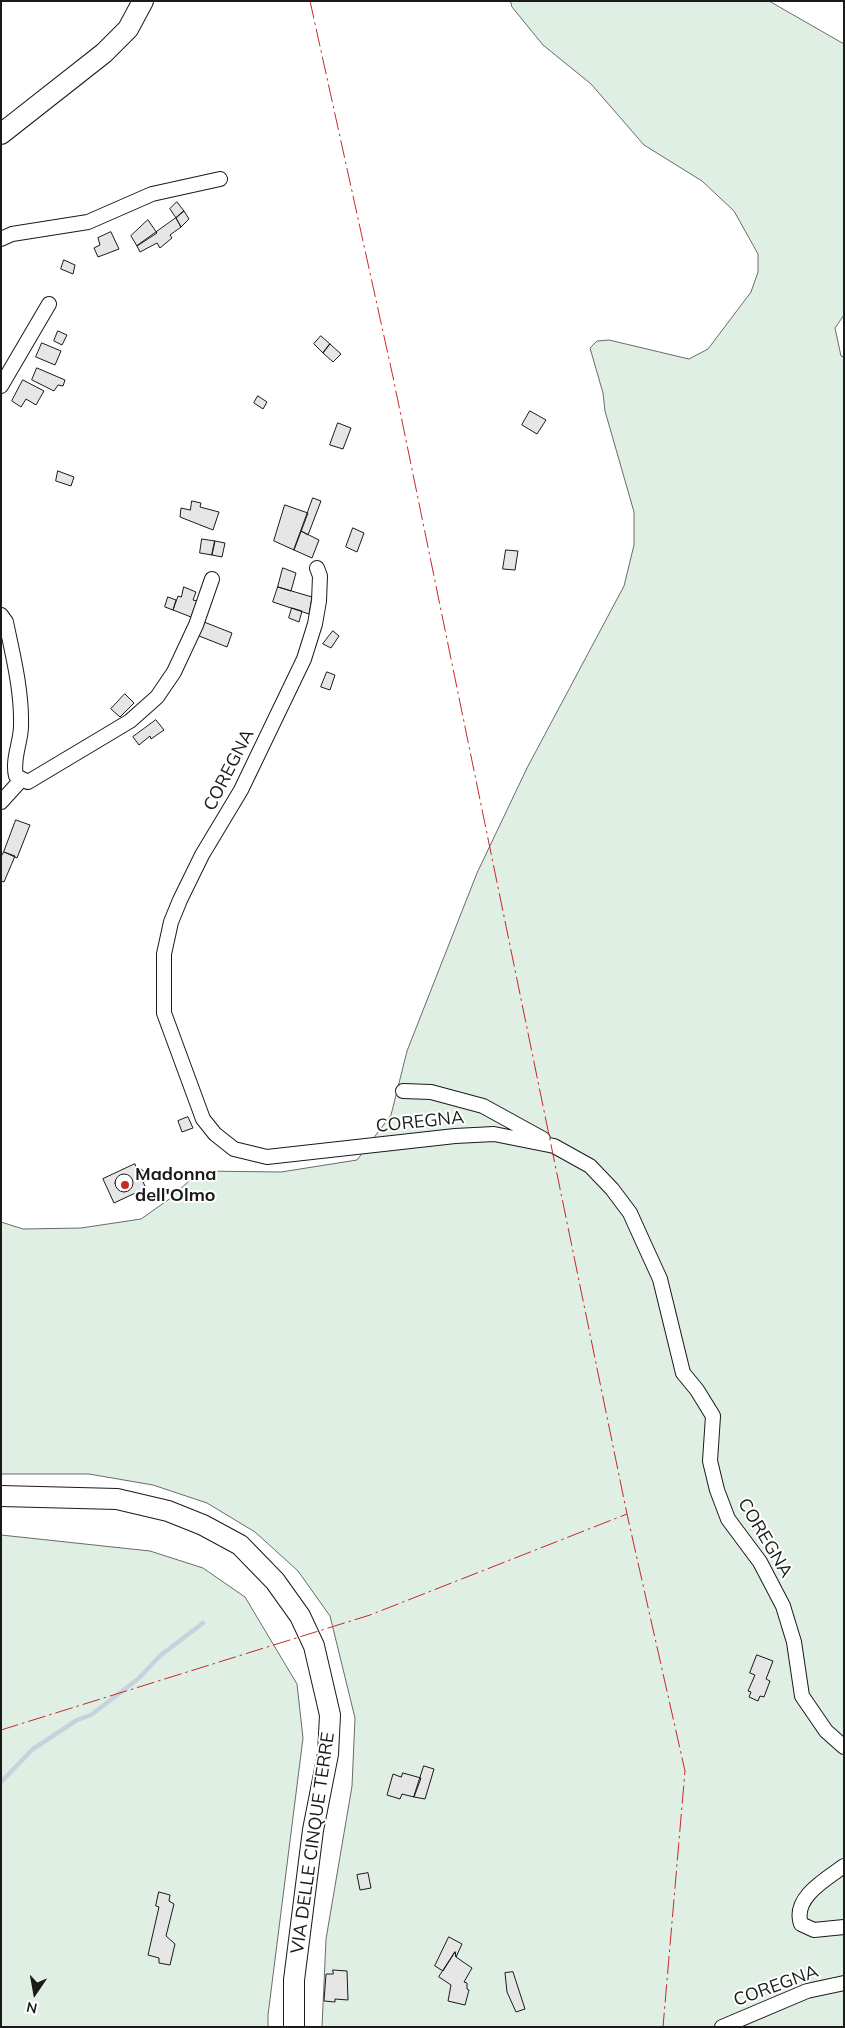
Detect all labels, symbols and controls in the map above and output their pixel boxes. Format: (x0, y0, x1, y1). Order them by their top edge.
street label: COREGNA (199, 726, 259, 814)
street label: COREGNA (375, 1107, 465, 1137)
place label: Madonna dell'Olmo (135, 1164, 217, 1206)
marker: Madonna dell'Olmo (119, 1179, 131, 1191)
street label: COREGNA (733, 1494, 797, 1582)
street label: VIA DELLE CINQUE TERRE (287, 1731, 339, 1955)
street label: COREGNA (731, 1961, 821, 2011)
north arrow (10, 1968, 60, 2018)
text: N (25, 1998, 39, 2018)

